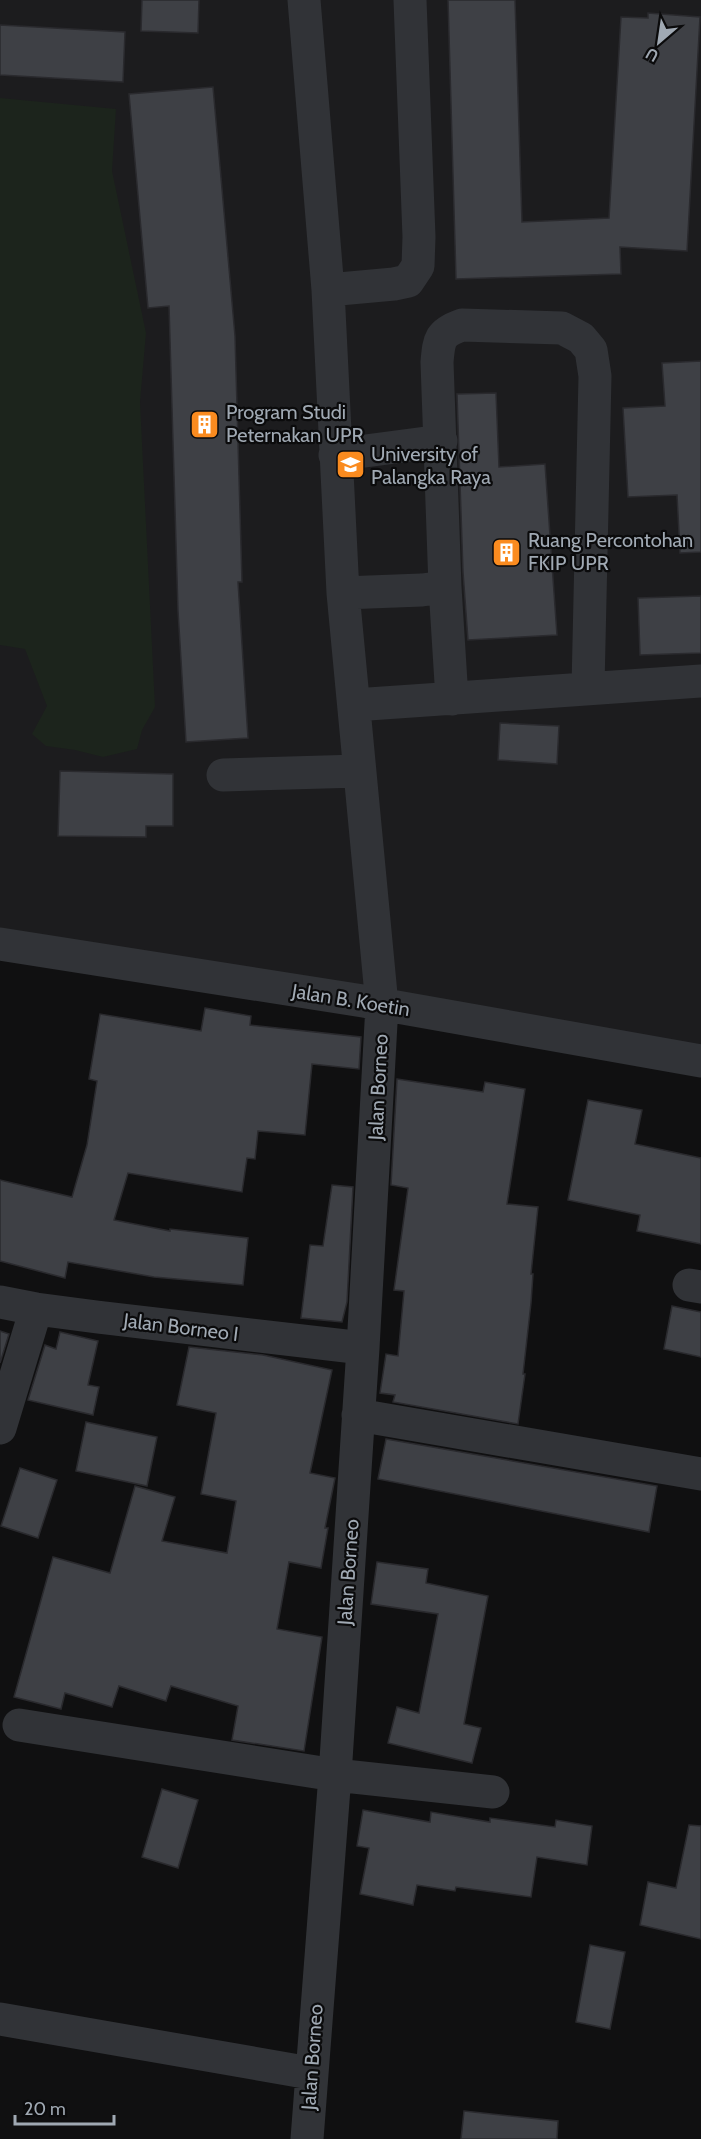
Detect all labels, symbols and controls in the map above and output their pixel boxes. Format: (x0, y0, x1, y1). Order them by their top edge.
north arrow (629, 12, 689, 72)
text: U (642, 44, 662, 66)
place label: Program Studi Peternakan UPR (226, 400, 364, 447)
building icon: Program Studi Peternakan UPR (189, 408, 221, 440)
place label: University of Palangka Raya (371, 442, 491, 489)
school or university icon: University of Palangka Raya (334, 449, 366, 481)
place label: Ruang Percontohan FKIP UPR (528, 528, 693, 575)
building icon: Ruang Percontohan FKIP UPR (491, 536, 523, 568)
street label: Jalan B. Koetin (289, 979, 412, 1021)
street label: Jalan Borneo (363, 1033, 393, 1142)
street label: Jalan Borneo I (121, 1308, 240, 1346)
street label: Jalan Borneo (332, 1518, 364, 1627)
street label: Jalan Borneo (296, 2003, 328, 2112)
scale bar (15, 2088, 114, 2126)
text: 20 m (24, 2098, 66, 2120)

